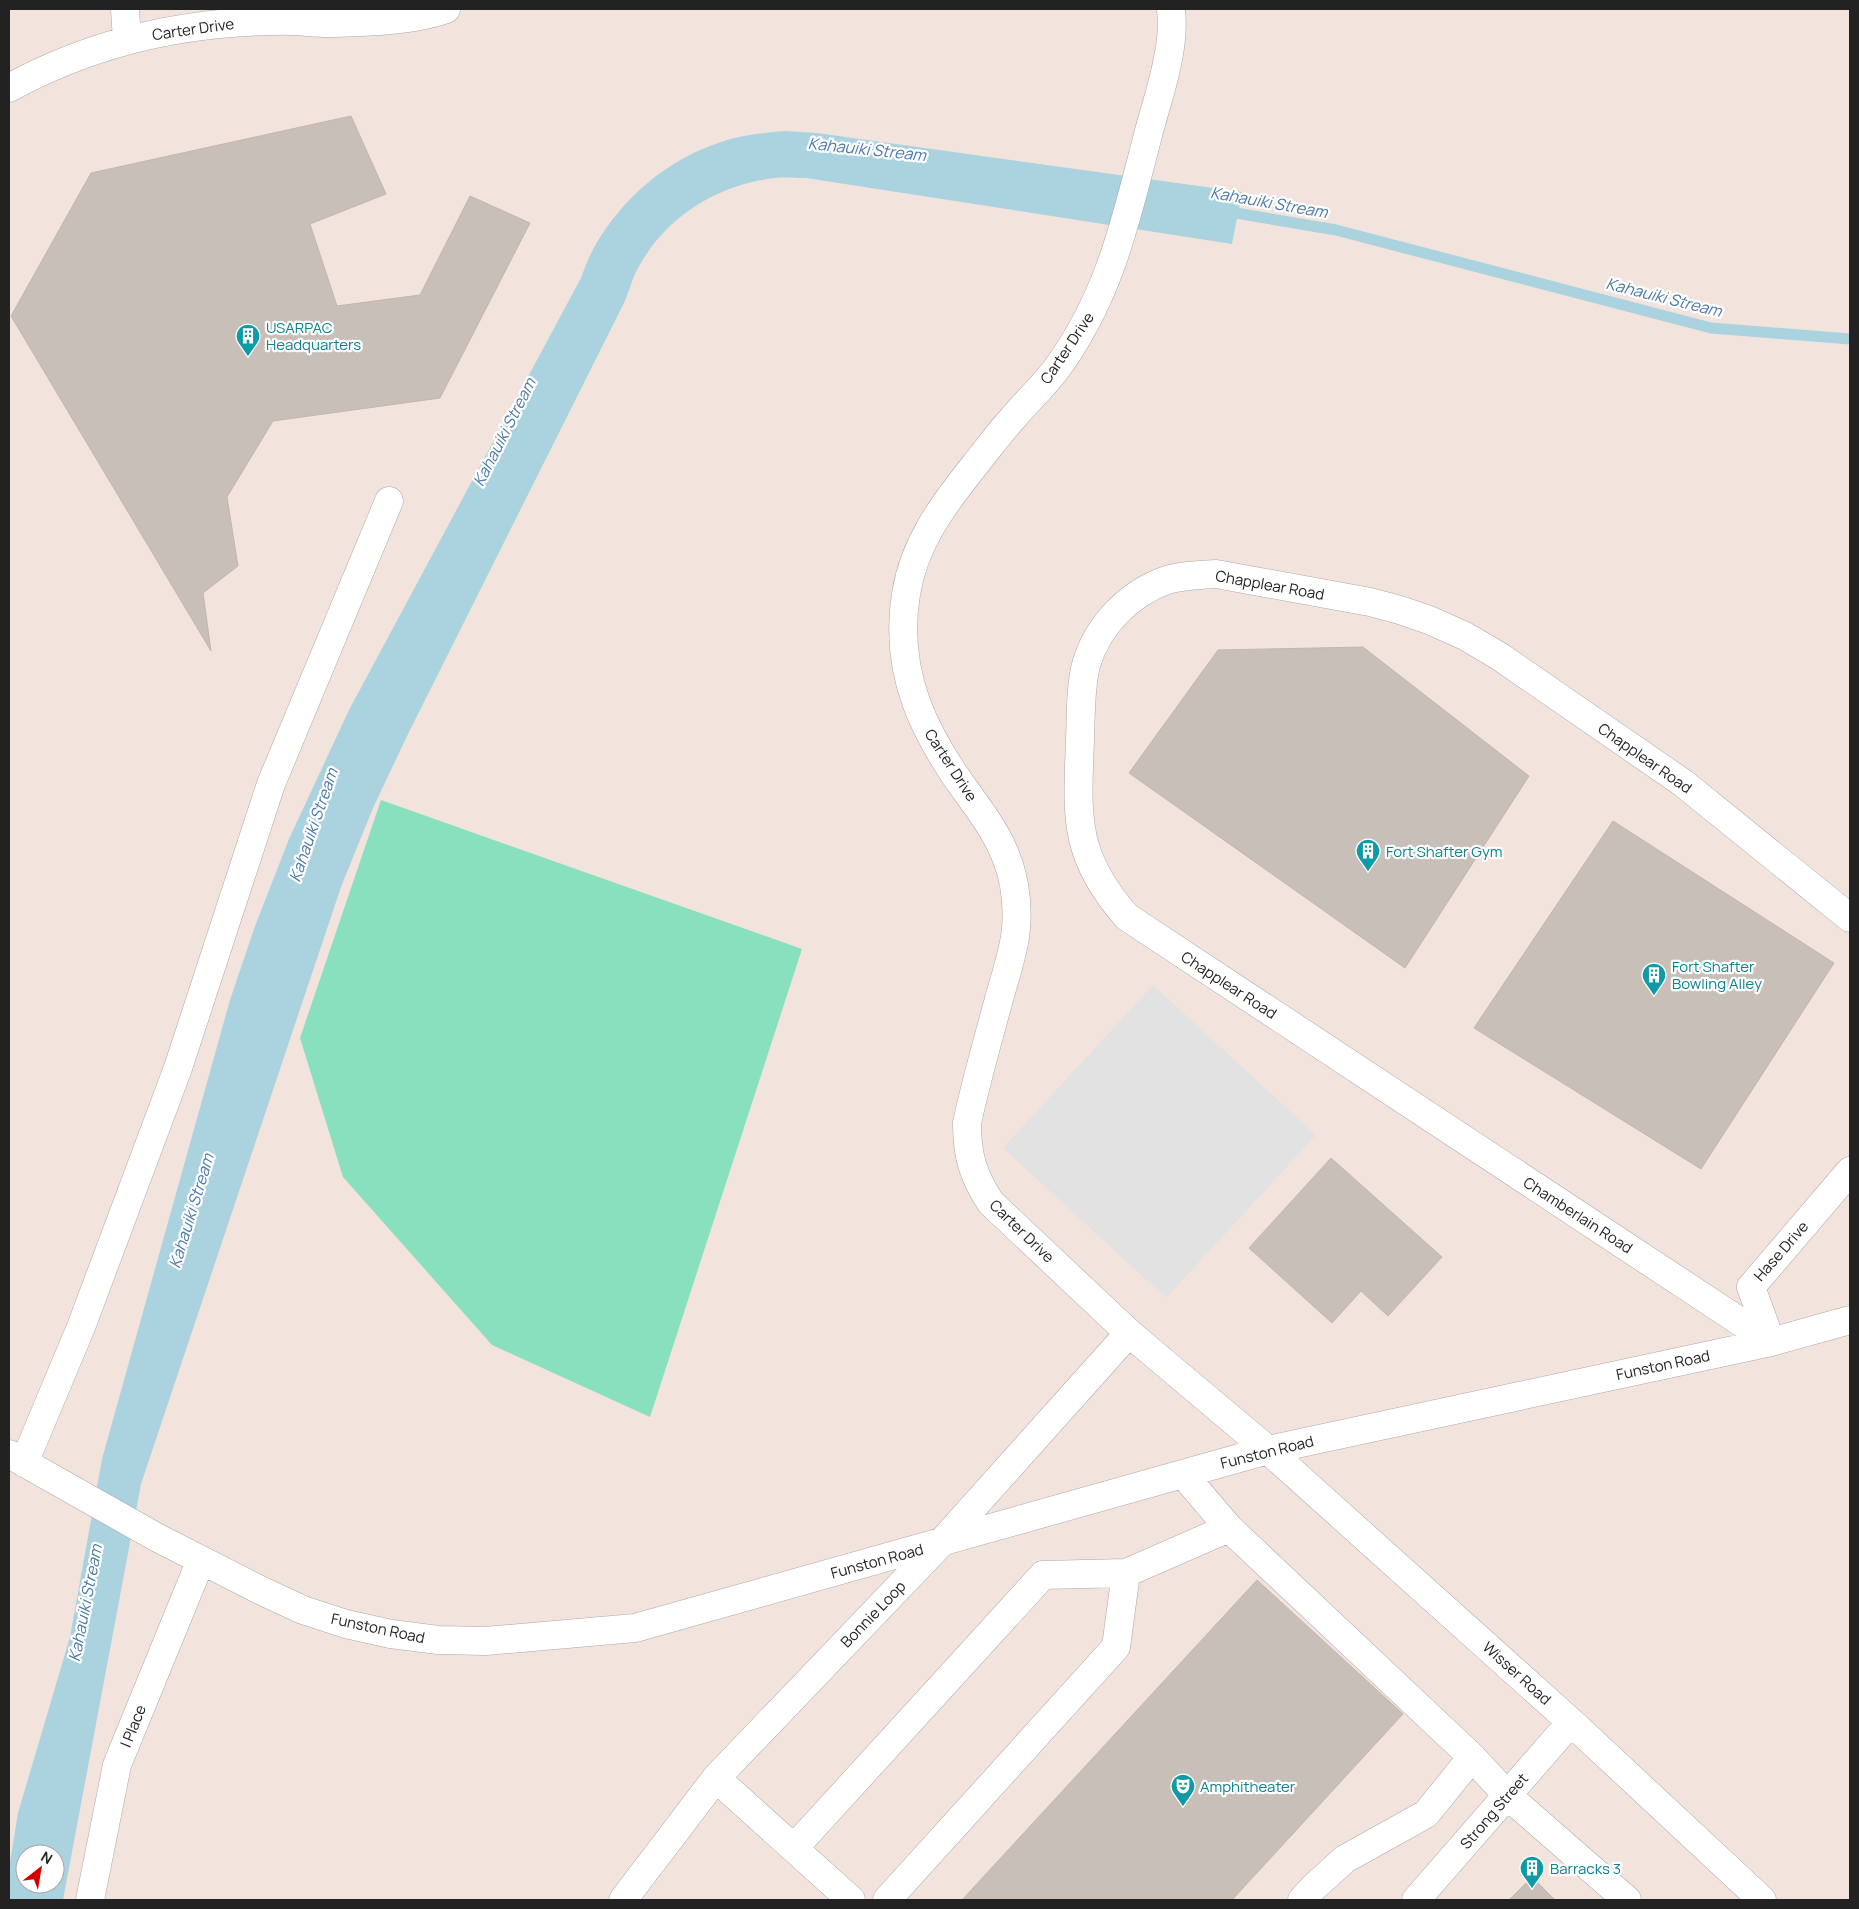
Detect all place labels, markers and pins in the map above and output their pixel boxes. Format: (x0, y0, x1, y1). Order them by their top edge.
place label: USARPAC Headquarters (266, 317, 361, 355)
building icon: USARPAC Headquarters (235, 323, 261, 357)
building icon: Fort Shafter Gym (1355, 838, 1381, 872)
place label: Fort Shafter Gym (1386, 841, 1503, 862)
place label: Fort Shafter Bowling Alley (1672, 956, 1762, 994)
building icon: Fort Shafter Bowling Alley (1641, 962, 1667, 996)
theatre icon: Amphitheater (1170, 1773, 1196, 1807)
place label: Amphitheater (1200, 1776, 1296, 1797)
building icon: Barracks 3 (1519, 1855, 1545, 1889)
place label: Barracks 3 (1550, 1858, 1621, 1879)

